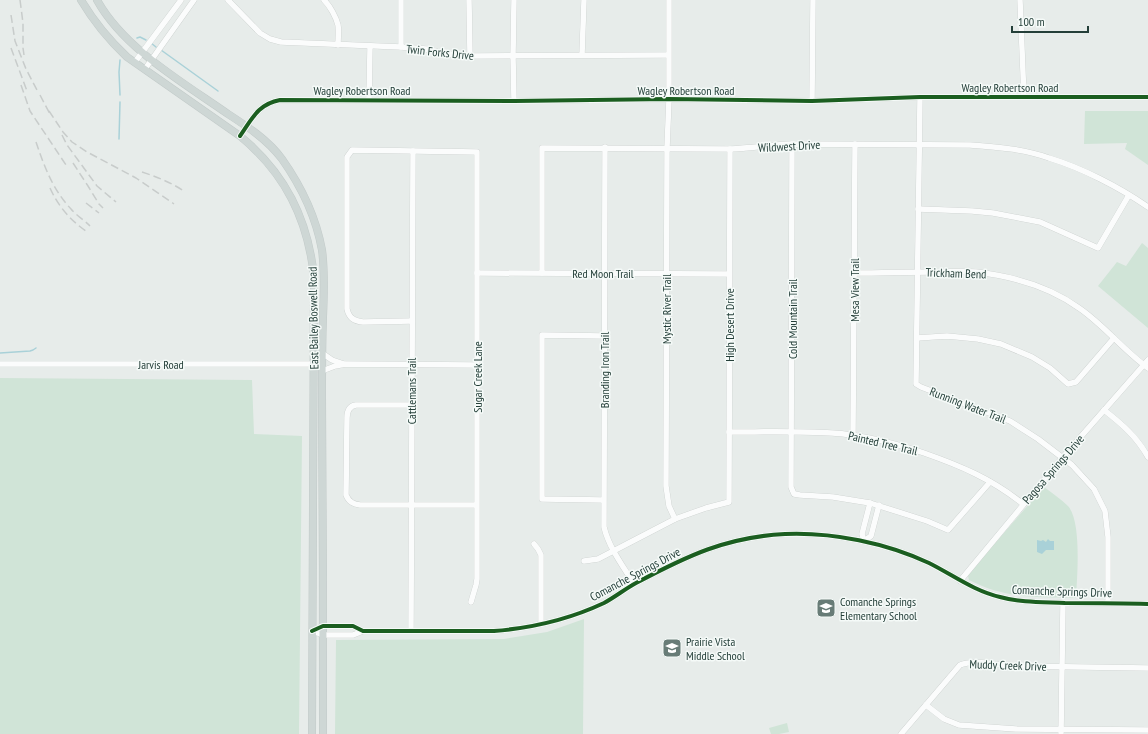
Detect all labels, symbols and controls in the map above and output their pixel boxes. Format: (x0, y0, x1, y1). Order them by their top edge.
scale bar (1012, 8, 1088, 34)
text: 100 m (1018, 14, 1045, 29)
street label: Twin Forks Drive (405, 41, 475, 63)
street label: Wagley Robertson Road (962, 80, 1058, 95)
street label: Wagley Robertson Road (314, 83, 410, 98)
street label: Wagley Robertson Road (638, 83, 734, 98)
street label: Wildwest Drive (758, 137, 821, 155)
street label: Mesa View Trail (847, 258, 862, 322)
street label: Trickham Bend (925, 264, 987, 282)
street label: Red Moon Trail (572, 266, 634, 281)
street label: East Bailey Boswell Road (305, 267, 321, 369)
street label: Mystic River Trail (659, 274, 674, 344)
street label: Cold Mountain Trail (785, 279, 800, 359)
street label: High Desert Drive (722, 288, 737, 362)
street label: Branding Iron Trail (597, 332, 612, 408)
street label: Sugar Creek Lane (470, 341, 485, 413)
street label: Jarvis Road (137, 357, 184, 372)
street label: Cattlemans Trail (404, 358, 419, 424)
street label: Running Water Trail (928, 384, 1009, 427)
street label: Painted Tree Trail (847, 428, 919, 458)
street label: Pagosa Springs Drive (1019, 431, 1087, 507)
street label: Comanche Springs Drive (587, 544, 683, 604)
street label: Comanche Springs Drive (1012, 582, 1112, 600)
place label: Comanche Springs Elementary School (840, 594, 917, 623)
school or university icon: Comanche Springs Elementary School (815, 597, 837, 619)
place label: Prairie Vista Middle School (686, 634, 745, 663)
school or university icon: Prairie Vista Middle School (661, 637, 683, 659)
street label: Muddy Creek Drive (969, 656, 1047, 674)

